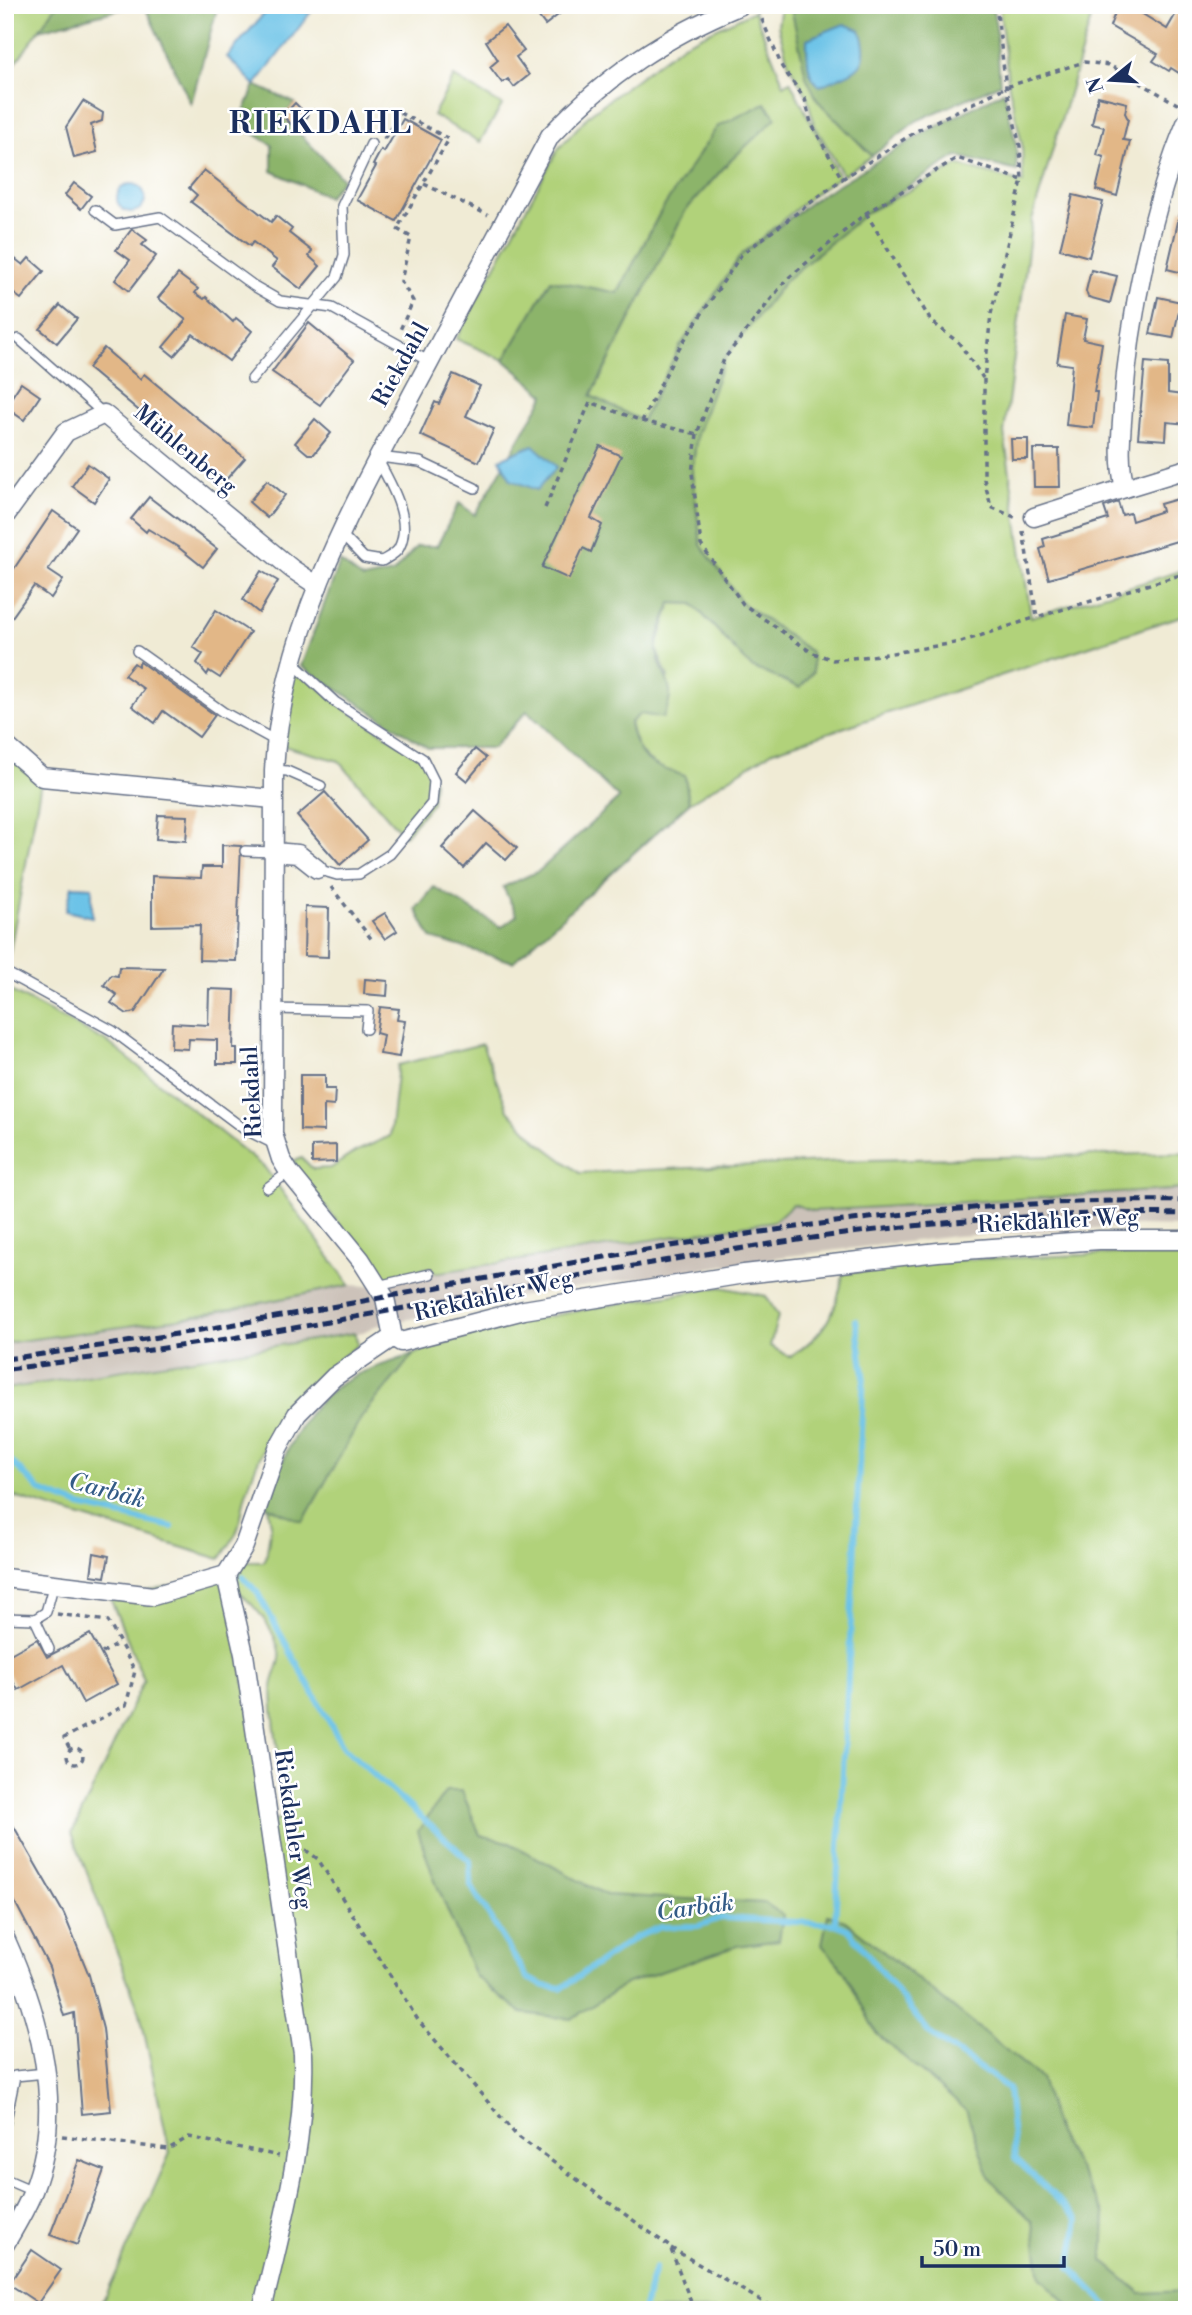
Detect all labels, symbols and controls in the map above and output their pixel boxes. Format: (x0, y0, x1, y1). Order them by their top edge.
north arrow (1076, 46, 1146, 116)
text: N (1082, 74, 1110, 96)
district label: RIEKDAHL (229, 105, 413, 143)
street label: Riekdahl (366, 317, 436, 412)
street label: Mühlenberg (128, 399, 243, 501)
street label: Riekdahl (236, 1045, 268, 1139)
street label: Riekdahler Weg (977, 1203, 1140, 1239)
street label: Riekdahler Weg (411, 1264, 575, 1328)
water label: Carbäk (65, 1466, 148, 1516)
street label: Riekdahler Weg (268, 1747, 318, 1911)
water label: Carbäk (654, 1888, 736, 1928)
scale bar (922, 2224, 1064, 2268)
text: 50 m (933, 2237, 981, 2263)

